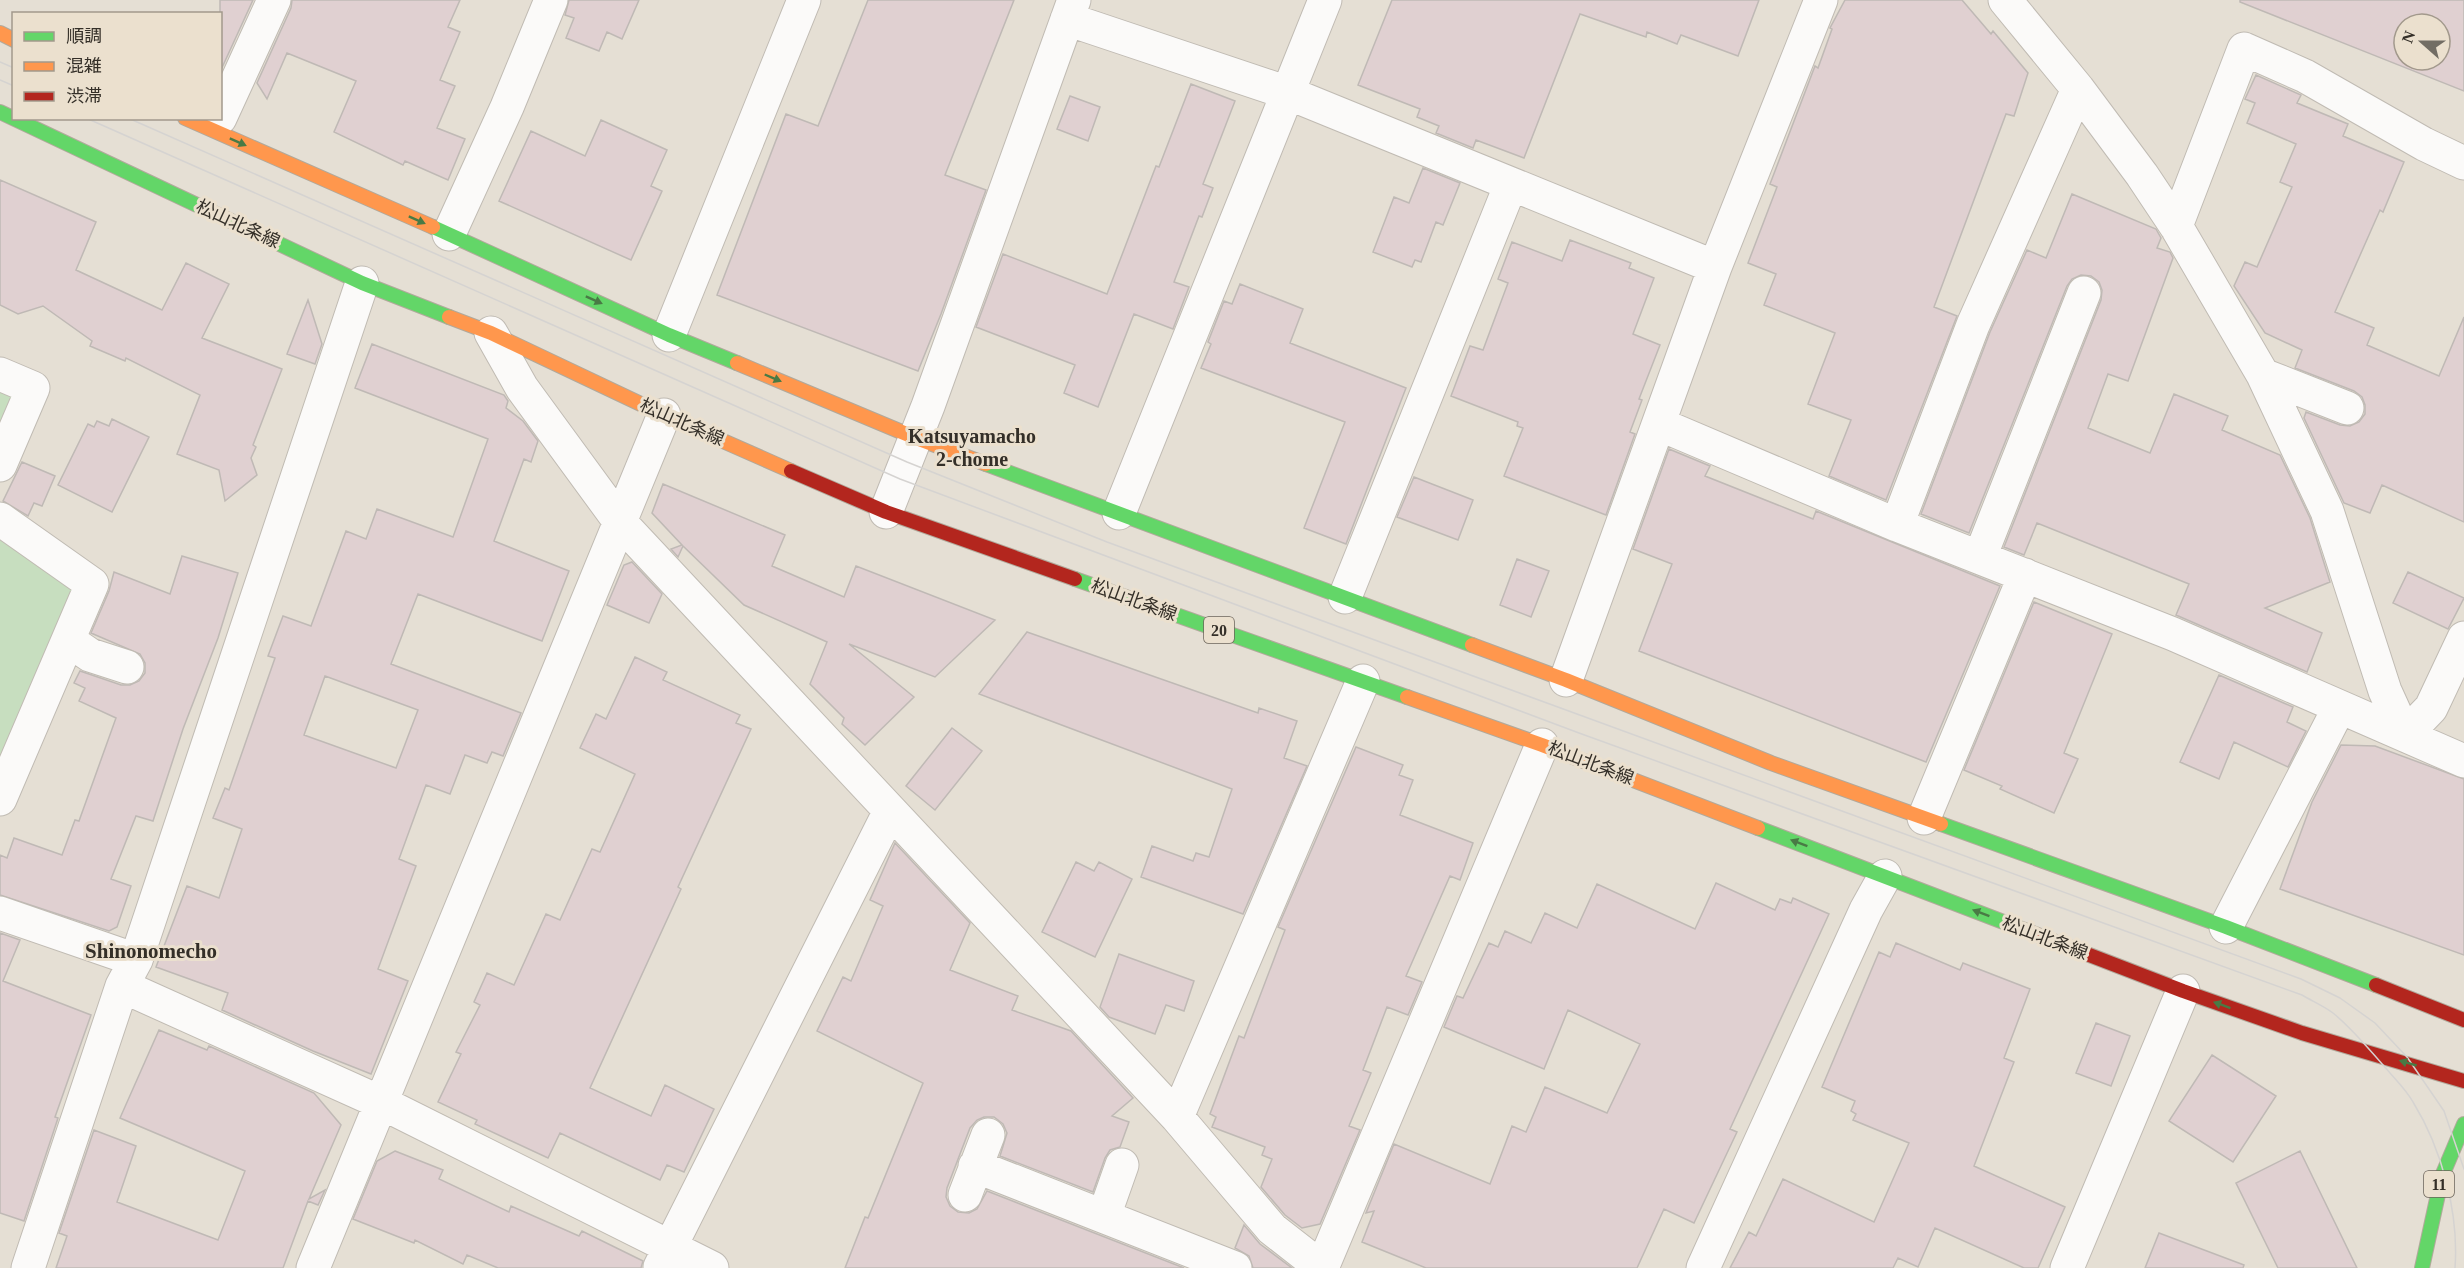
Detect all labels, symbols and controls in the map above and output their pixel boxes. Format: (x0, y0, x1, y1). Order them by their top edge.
legend (12, 12, 222, 120)
north arrow (2392, 12, 2452, 72)
text: 順調 (66, 26, 102, 46)
text: N (2398, 28, 2419, 45)
text: 混雑 (66, 56, 102, 76)
text: 渋滞 (66, 86, 102, 106)
one-way arrow (230, 137, 247, 146)
street label: 松山北条線 (193, 196, 283, 252)
one-way arrow (408, 215, 426, 225)
one-way arrow (586, 296, 603, 305)
one-way arrow (765, 373, 783, 383)
street label: 松山北条線 (637, 395, 727, 449)
district label: Katsuyamacho 2-chome (908, 425, 1036, 470)
street label: 松山北条線 (1088, 575, 1180, 625)
road number: 20 (1204, 617, 1234, 643)
street label: 松山北条線 (1545, 738, 1637, 788)
one-way arrow (1790, 838, 1808, 847)
one-way arrow (1972, 908, 1990, 917)
street label: 松山北条線 (1999, 913, 2091, 963)
district label: Shinonomecho (85, 939, 217, 963)
one-way arrow (2213, 999, 2231, 1009)
one-way arrow (2399, 1058, 2417, 1067)
road number: 11 (2424, 1171, 2454, 1197)

